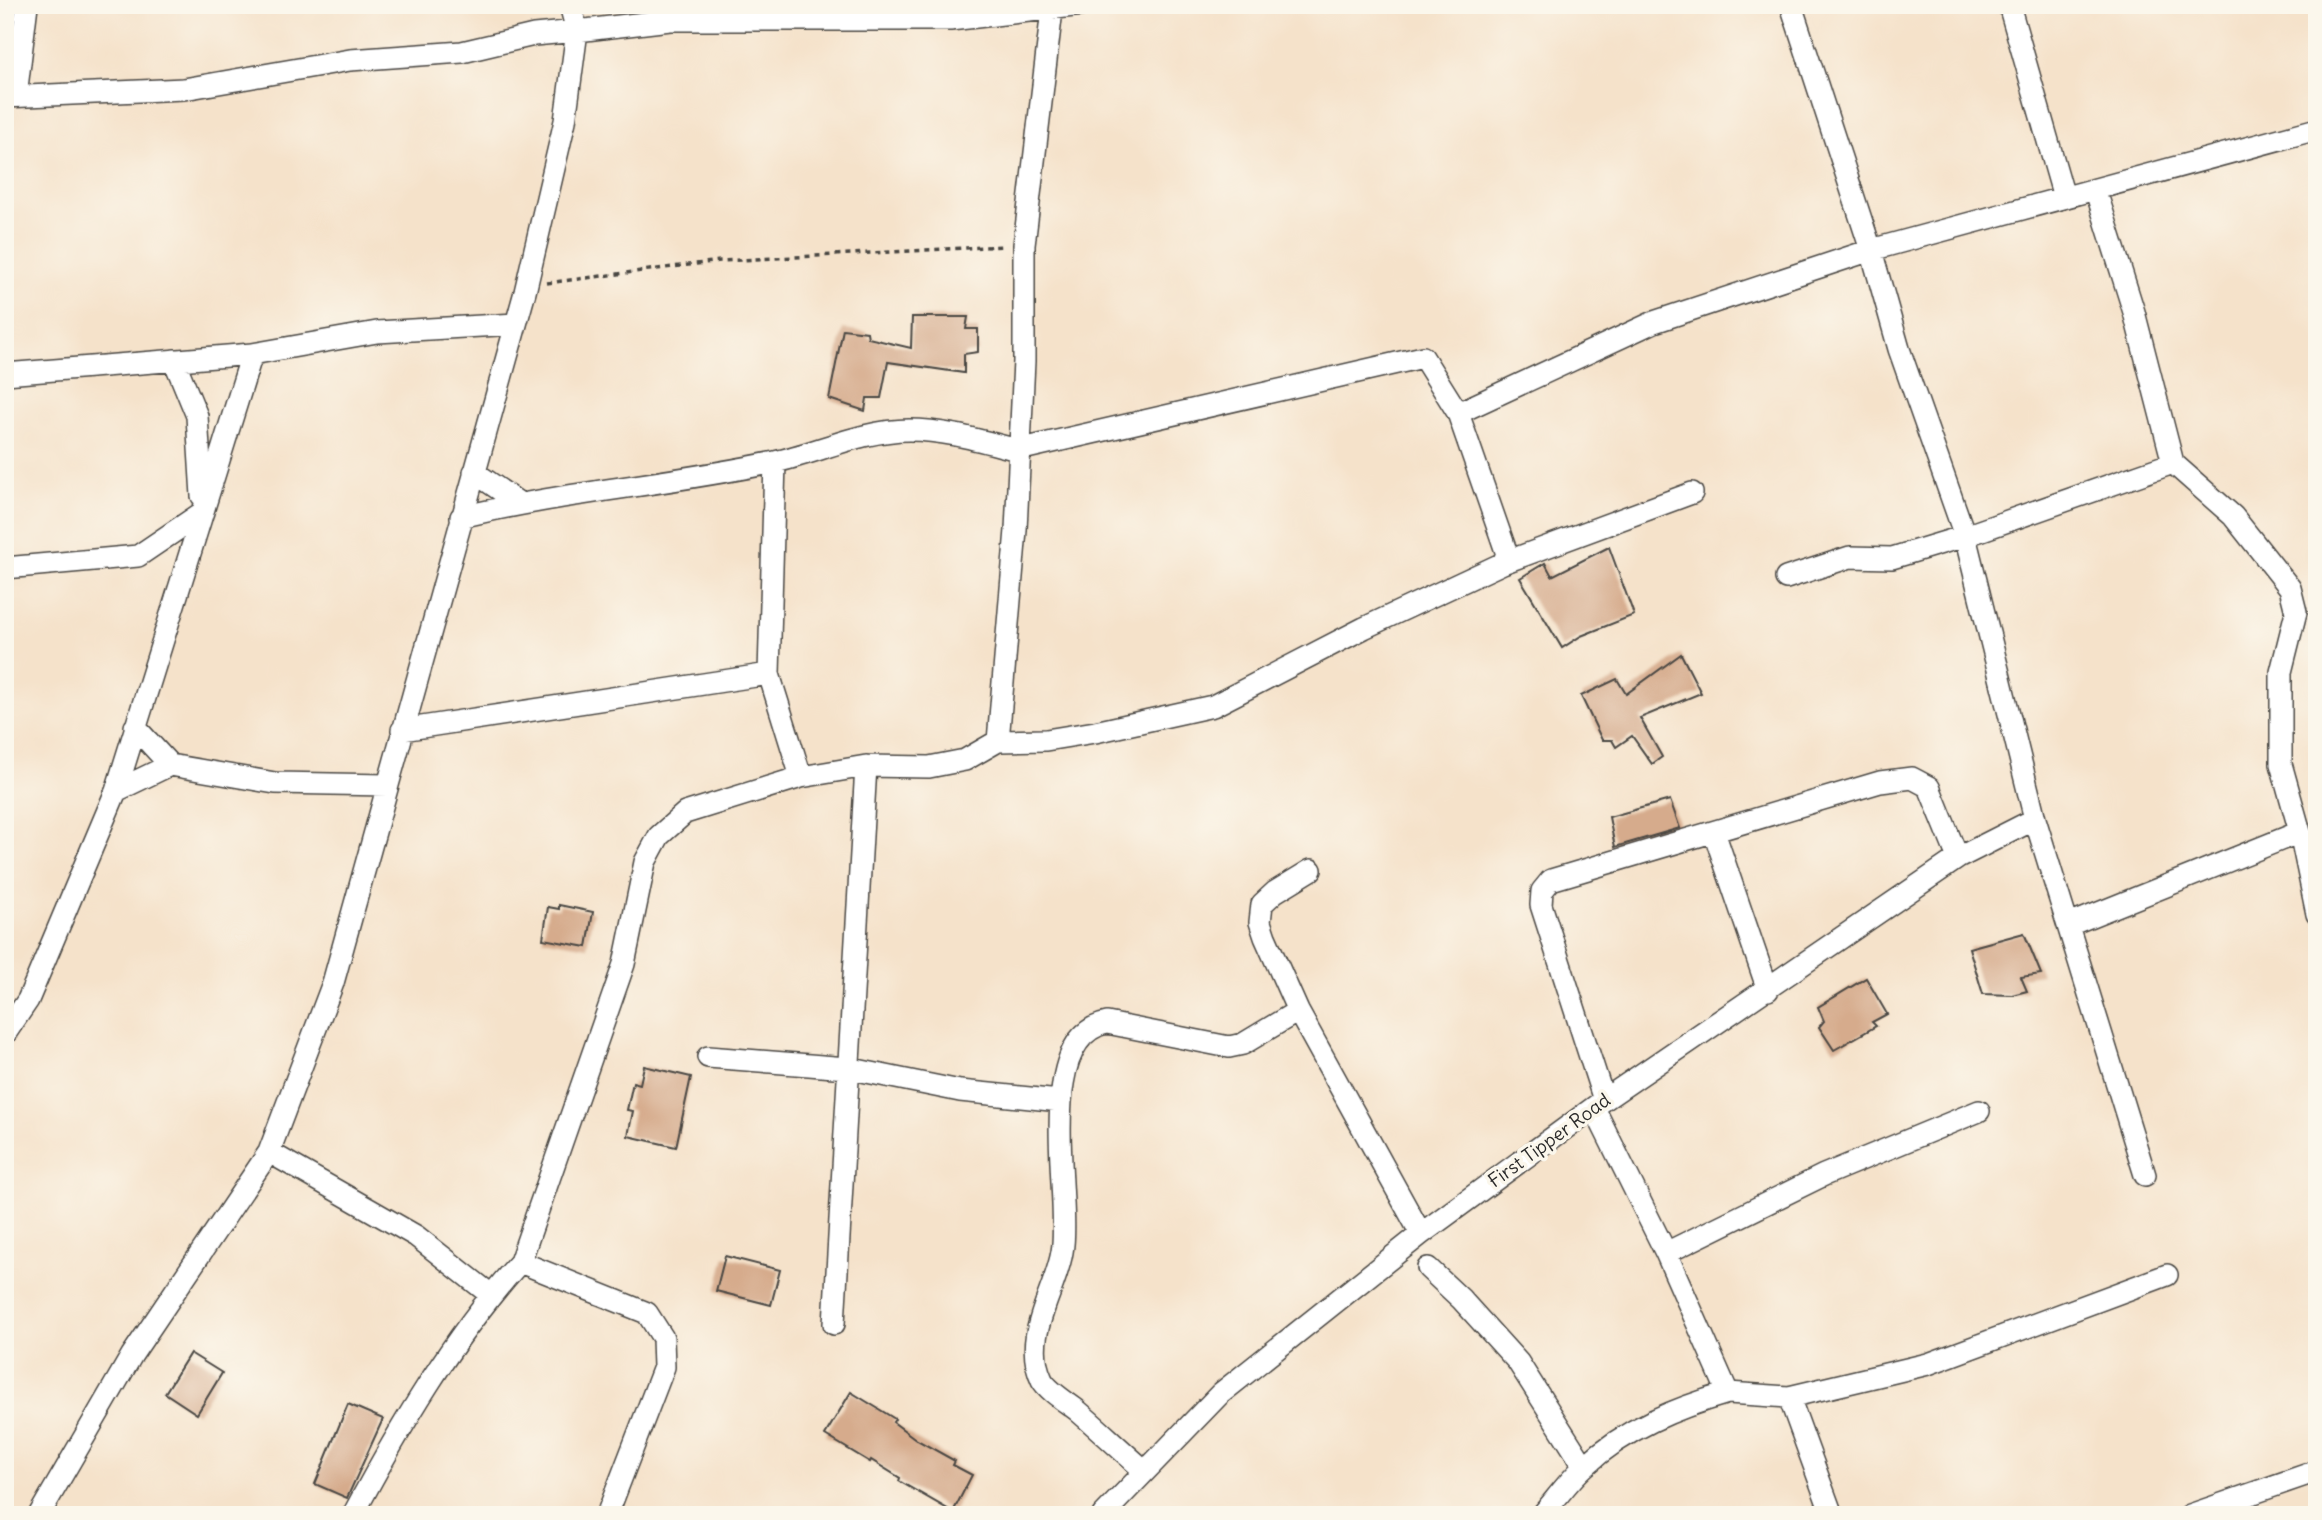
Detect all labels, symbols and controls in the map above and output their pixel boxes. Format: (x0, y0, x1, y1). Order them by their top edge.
street label: First Tipper Road (1483, 1088, 1615, 1192)

